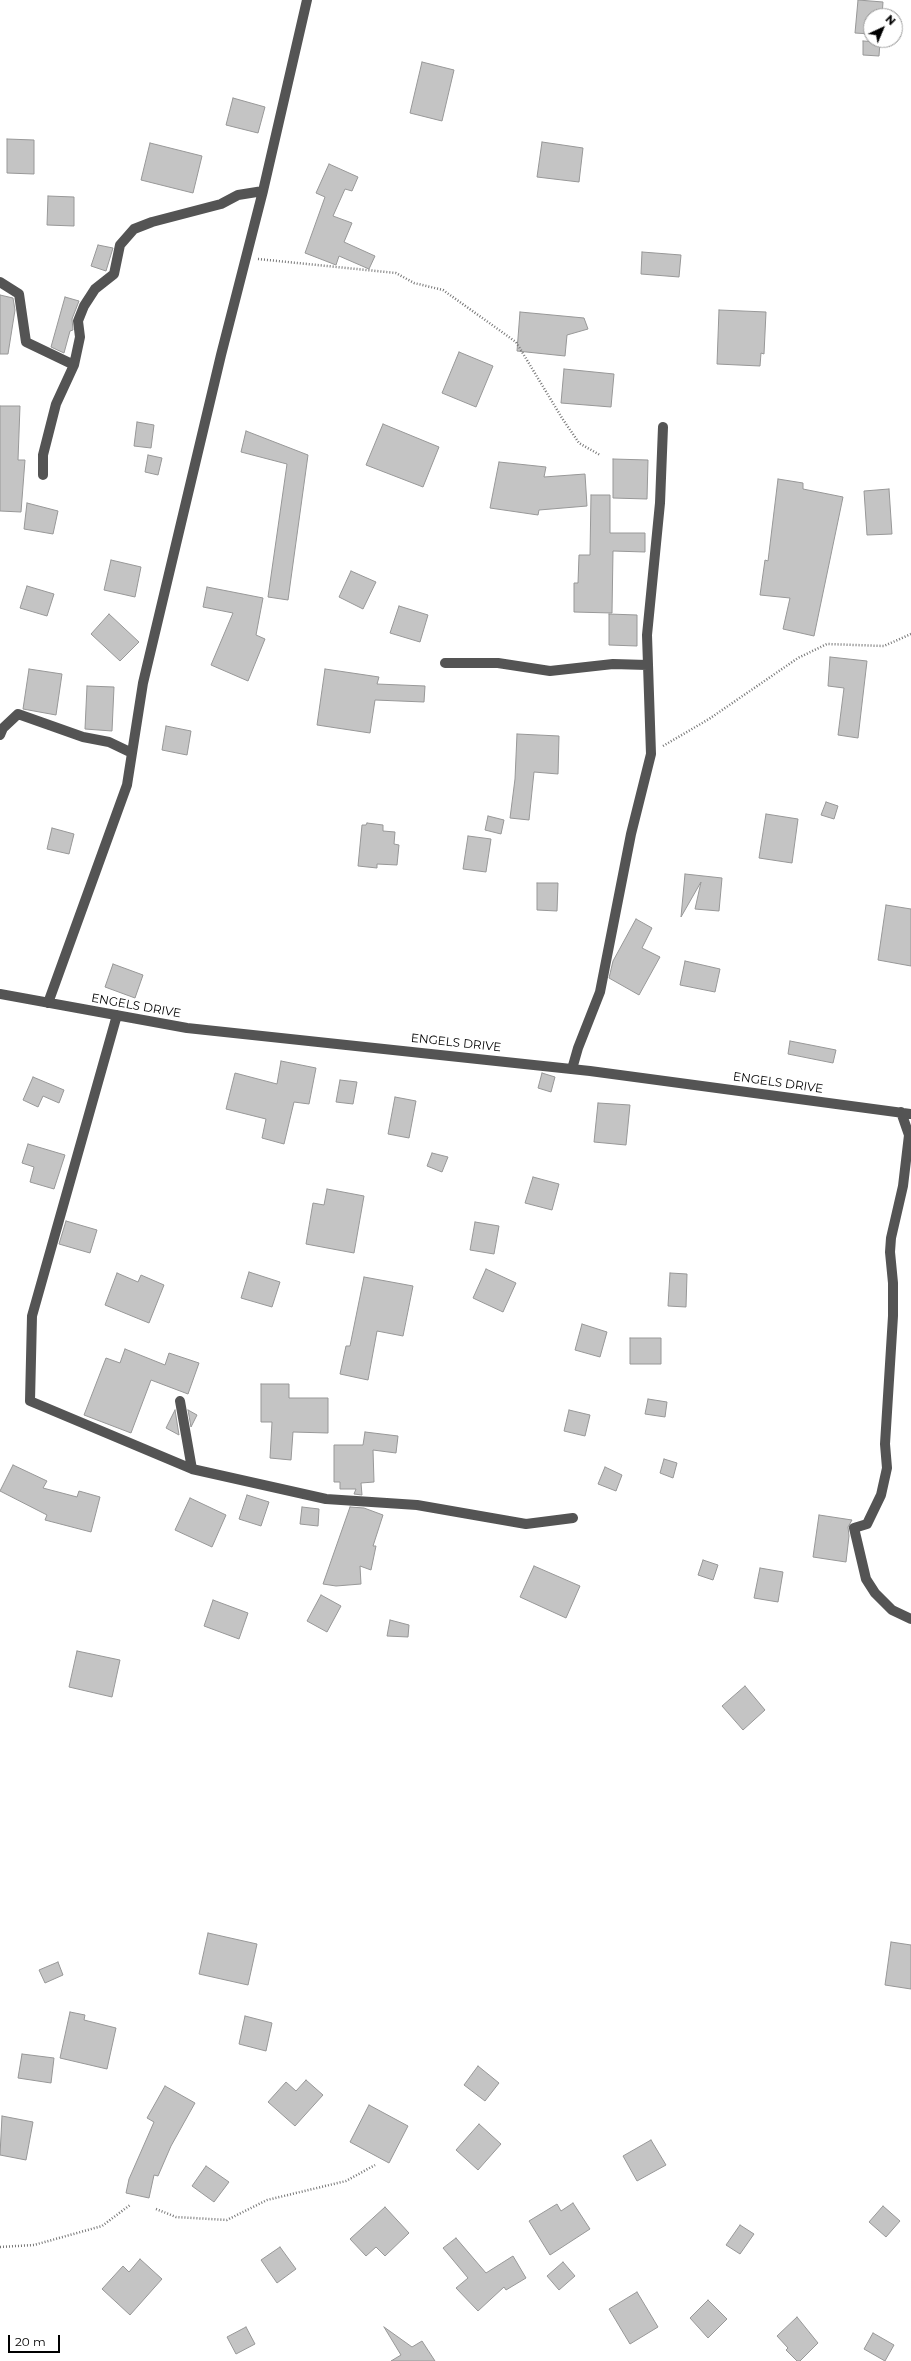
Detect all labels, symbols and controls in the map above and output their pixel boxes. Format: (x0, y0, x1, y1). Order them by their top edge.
north arrow (863, 8, 903, 48)
text: N (883, 12, 899, 28)
street label: ENGELS DRIVE (90, 991, 182, 1021)
street label: ENGELS DRIVE (410, 1031, 502, 1055)
street label: ENGELS DRIVE (732, 1070, 824, 1096)
scale bar (10, 2327, 62, 2353)
text: 20 m (15, 2334, 46, 2349)

